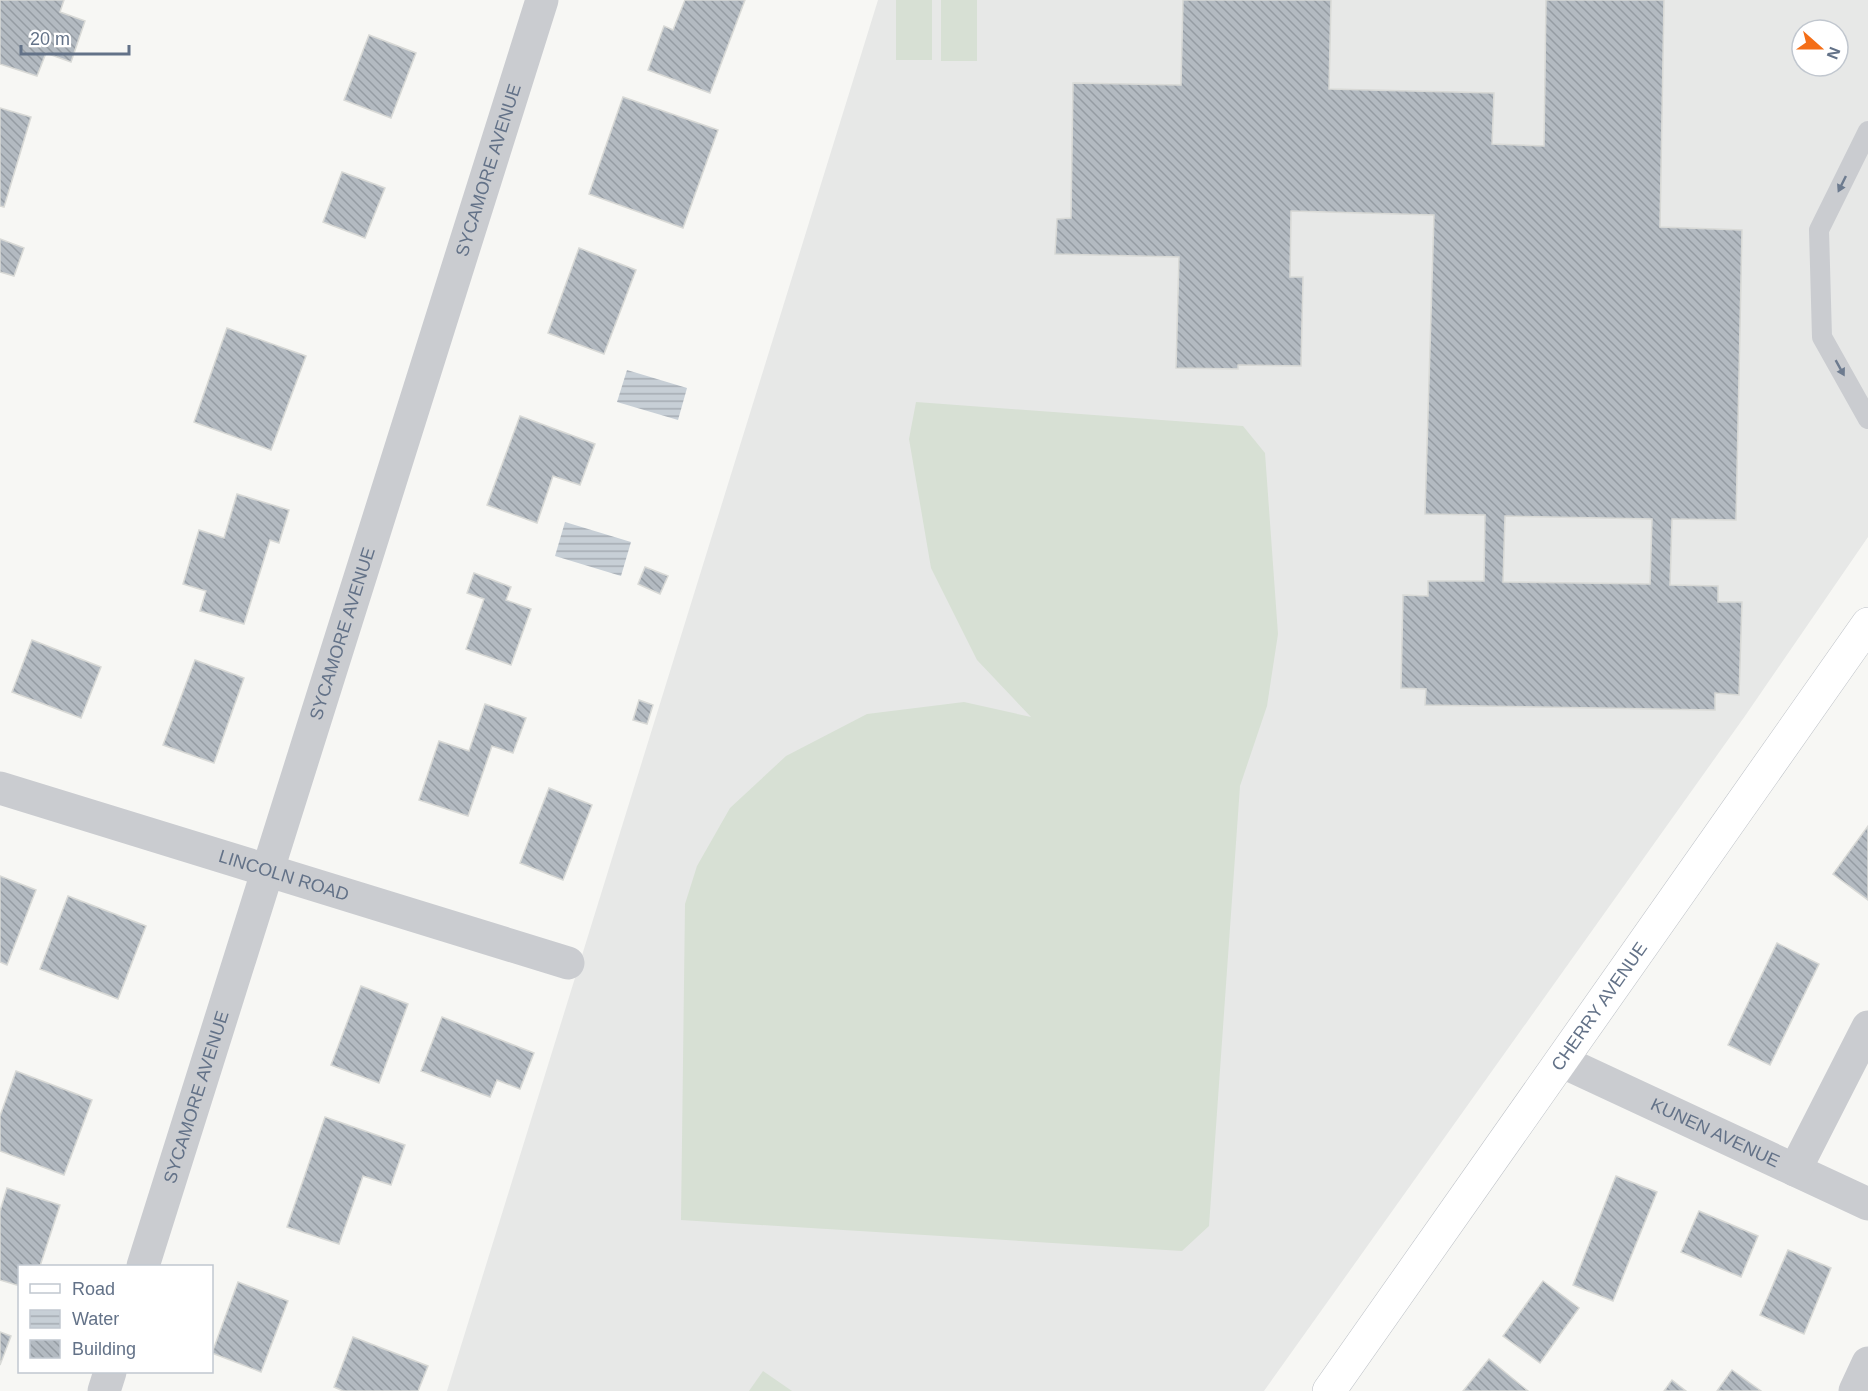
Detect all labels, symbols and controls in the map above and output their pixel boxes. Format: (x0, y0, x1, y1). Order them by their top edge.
scale bar (21, 18, 129, 56)
north arrow (1790, 18, 1850, 78)
text: 20 m (30, 29, 70, 49)
text: N (1824, 45, 1844, 62)
street label: SYCAMORE AVENUE (452, 81, 525, 259)
one-way arrow (1837, 175, 1847, 192)
one-way arrow (1835, 360, 1845, 377)
street label: SYCAMORE AVENUE (306, 545, 379, 722)
street label: LINCOLN ROAD (216, 846, 351, 905)
street label: CHERRY AVENUE (1547, 938, 1651, 1074)
street label: SYCAMORE AVENUE (160, 1008, 233, 1186)
street label: KUNEN AVENUE (1648, 1094, 1783, 1171)
legend (18, 1265, 213, 1373)
text: Road (72, 1279, 115, 1299)
text: Water (72, 1309, 119, 1329)
text: Building (72, 1339, 136, 1359)

